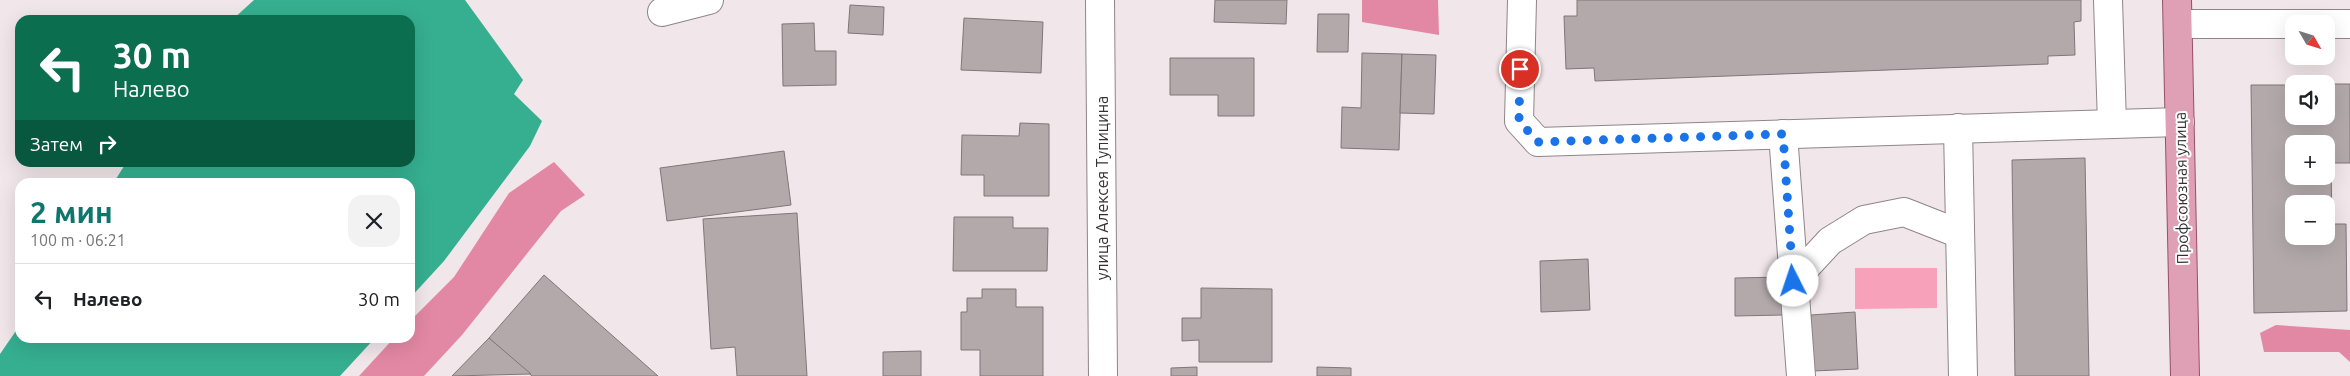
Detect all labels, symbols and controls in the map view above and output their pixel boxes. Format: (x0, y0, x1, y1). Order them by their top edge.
north arrow (2285, 15, 2335, 65)
map controls (2285, 15, 2335, 245)
icon: left (30, 35, 95, 100)
text: 30 m (113, 35, 191, 75)
pin (1499, 48, 1541, 90)
icon: arrive (1506, 55, 1534, 83)
button: sound (2285, 75, 2335, 125)
text: Налево (113, 76, 190, 101)
street label: улица Алексея Тупицина (1093, 96, 1111, 280)
street label: Профсоюзная улица (2171, 112, 2191, 264)
icon: right (93, 130, 121, 158)
text: Затем (30, 133, 83, 155)
button: + (2285, 135, 2335, 185)
text: 2 мин (30, 195, 113, 229)
button: close (348, 195, 400, 247)
button: − (2285, 195, 2335, 245)
text: 100 m · 06:21 (30, 231, 126, 249)
position arrow (1766, 254, 1818, 306)
icon: left (30, 285, 58, 313)
text: Налево (73, 288, 142, 310)
text: 30 m (358, 288, 400, 310)

